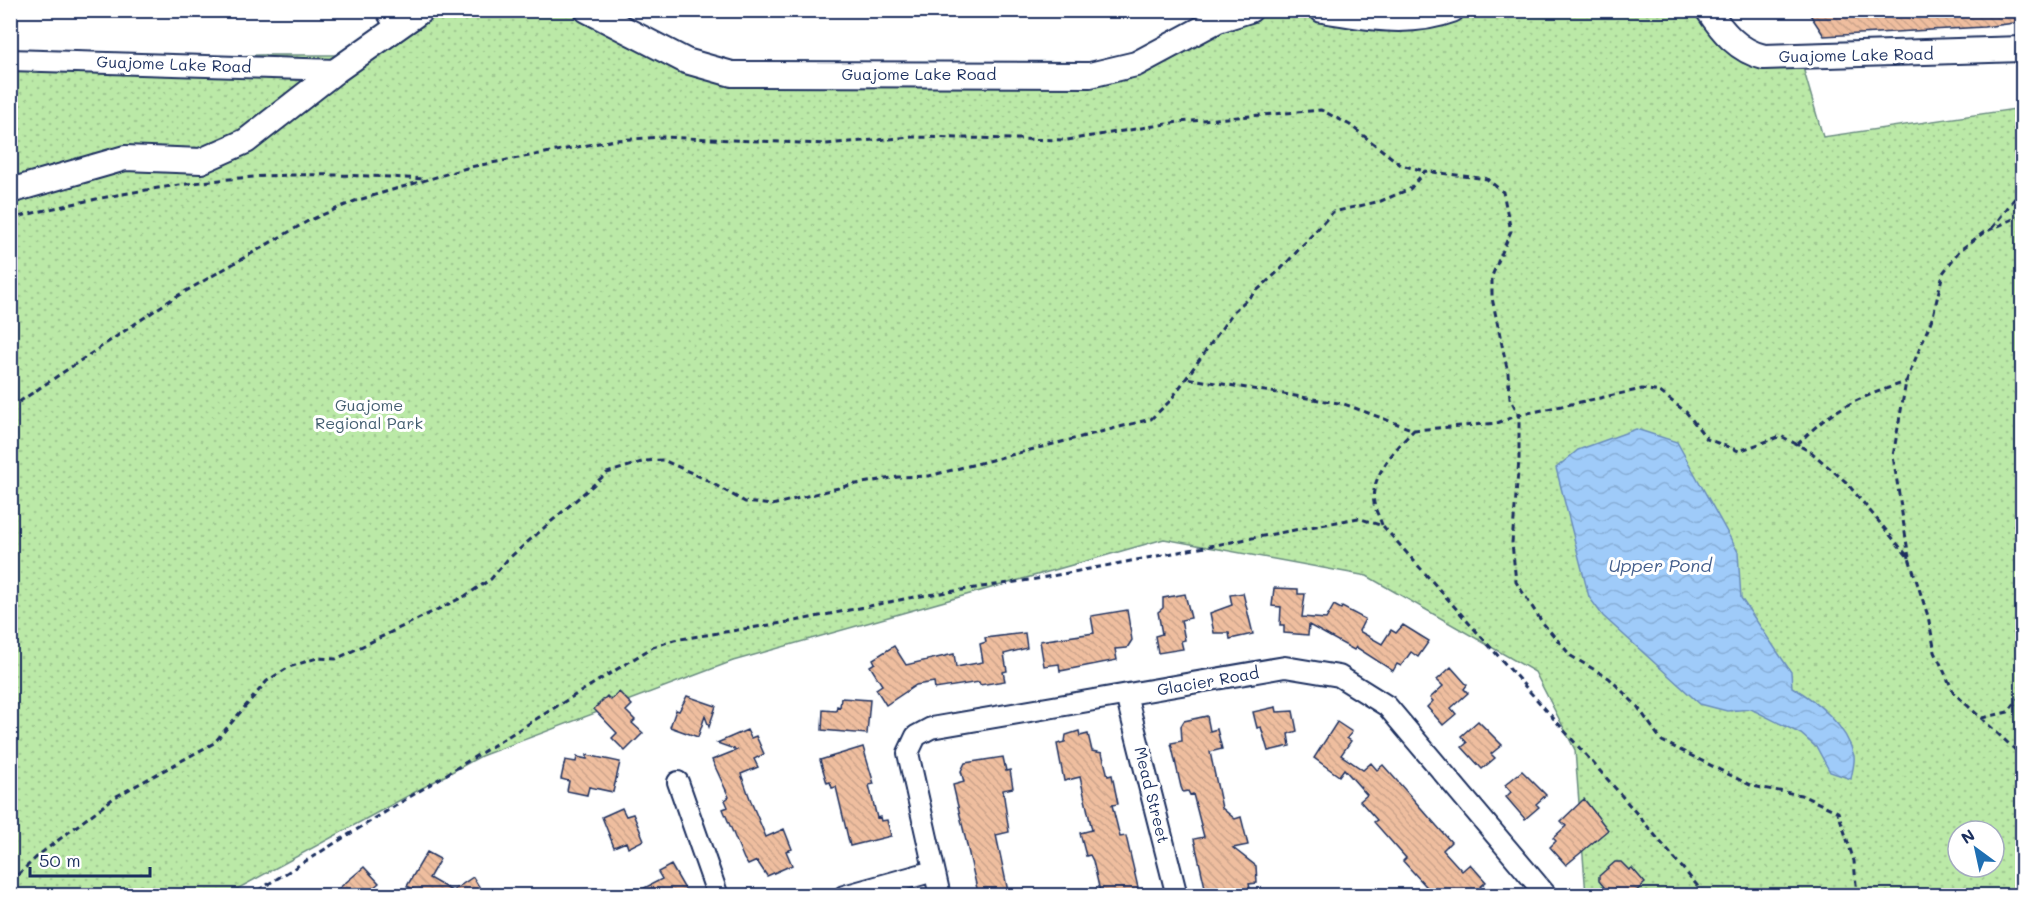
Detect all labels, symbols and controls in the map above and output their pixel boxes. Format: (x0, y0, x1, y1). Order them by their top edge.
street label: Guajome Lake Road (1778, 43, 1934, 66)
street label: Guajome Lake Road (96, 50, 252, 77)
street label: Guajome Lake Road (842, 63, 996, 84)
park label: Guajome Regional Park (315, 394, 423, 433)
water label: Upper Pond (1608, 553, 1713, 577)
street label: Glacier Road (1155, 661, 1260, 700)
street label: Mead Street (1130, 744, 1175, 845)
north arrow (1946, 819, 2006, 879)
text: N (1957, 824, 1978, 848)
scale bar (30, 840, 150, 878)
text: 50 m (39, 848, 81, 872)

